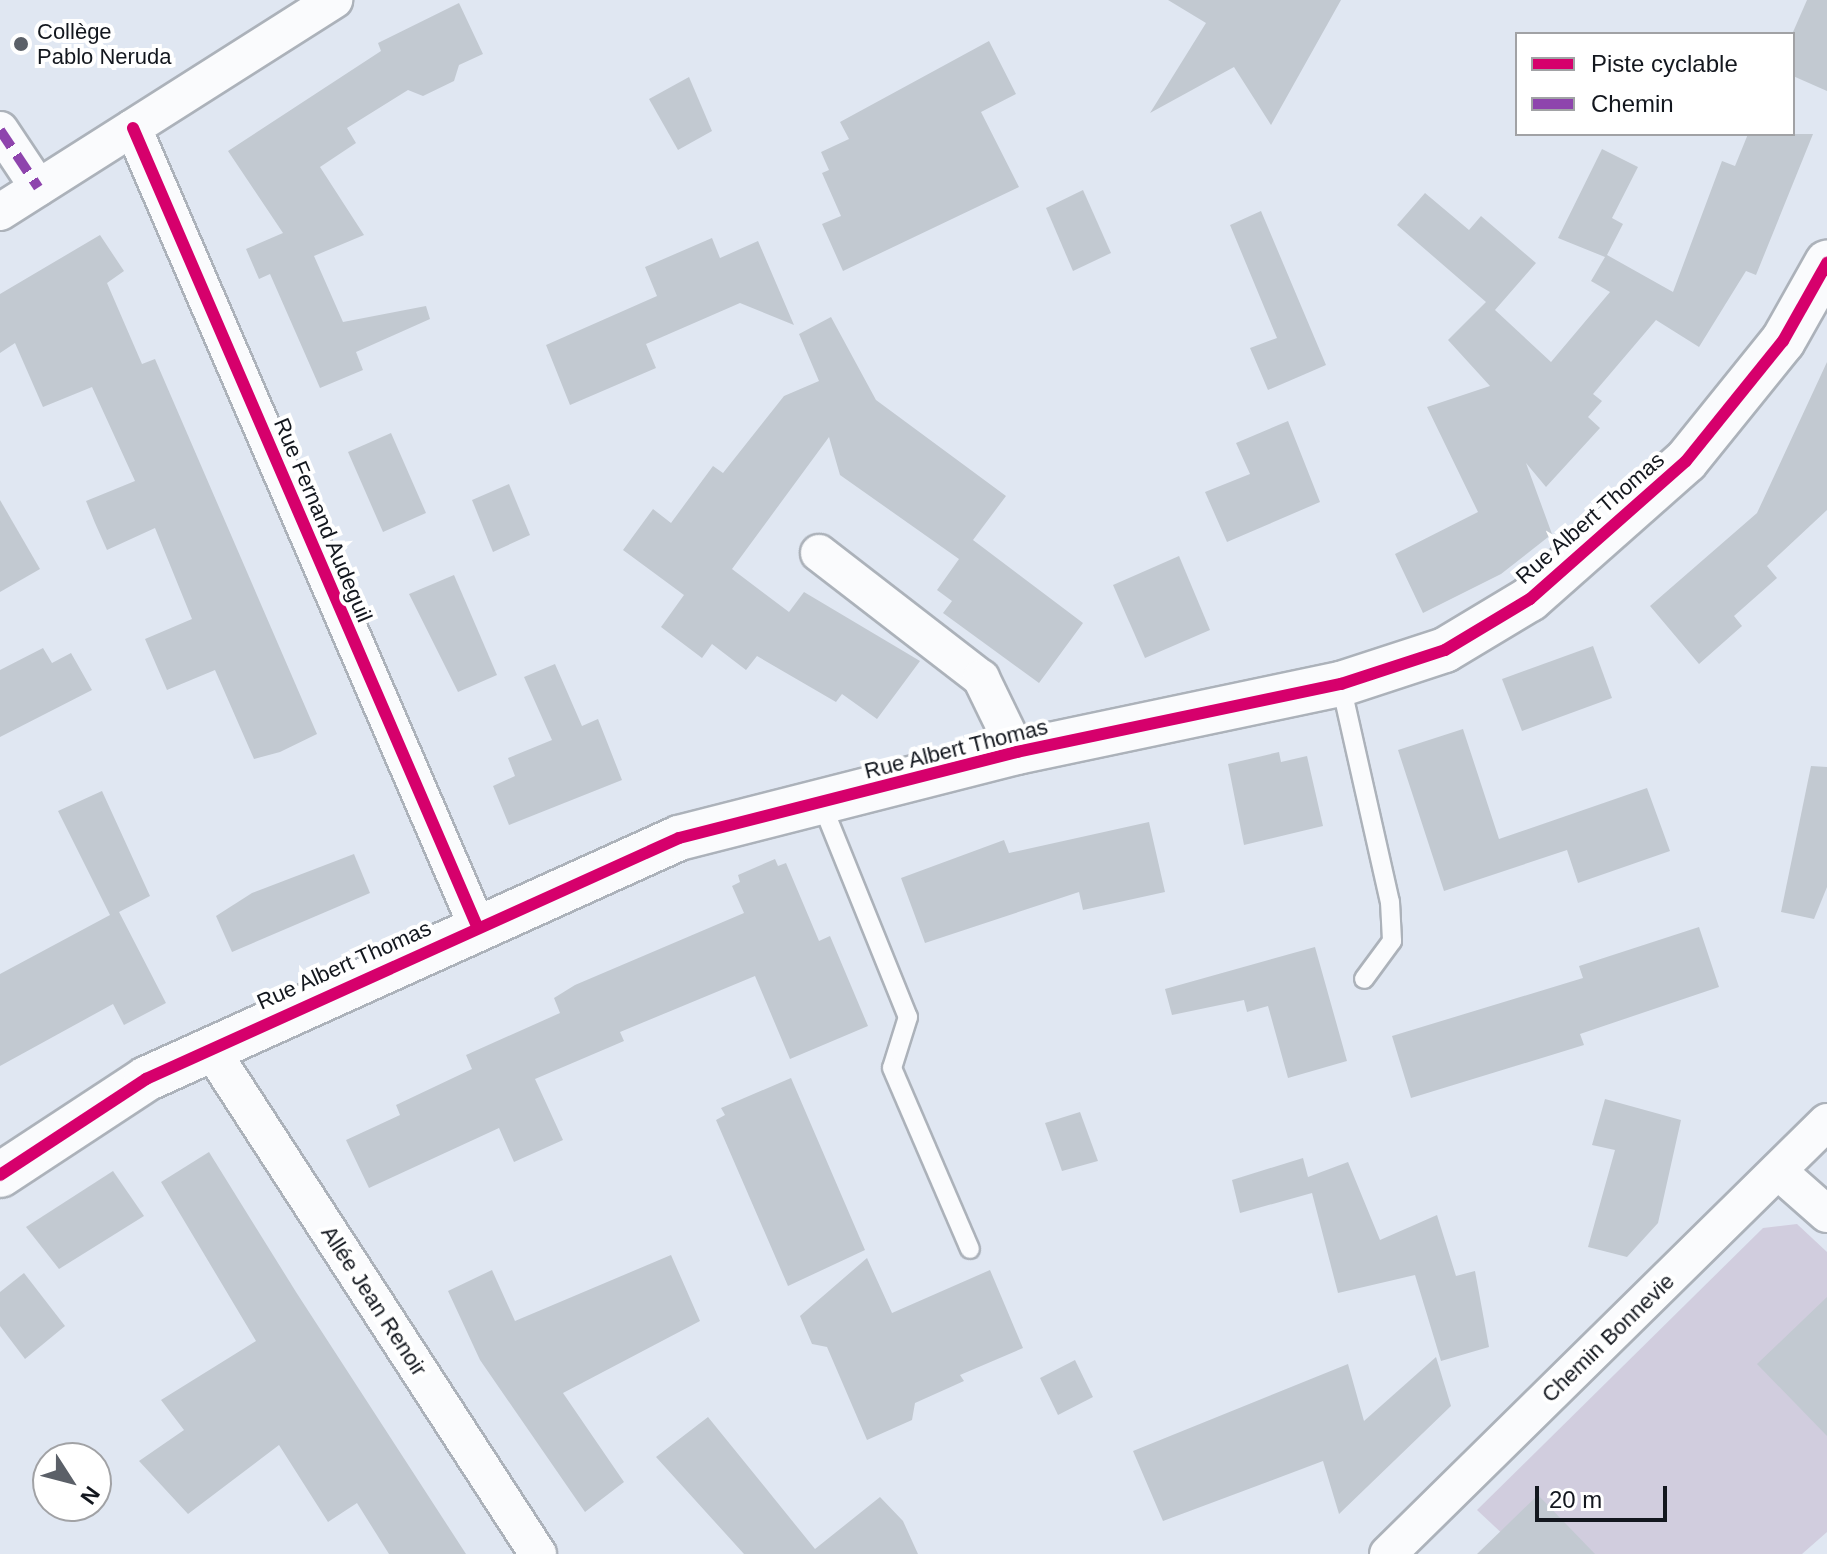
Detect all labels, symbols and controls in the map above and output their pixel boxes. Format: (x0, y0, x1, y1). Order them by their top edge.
place label: Collège Pablo Neruda (37, 18, 172, 70)
legend (1515, 32, 1795, 136)
marker: Collège Pablo Neruda (12, 35, 30, 53)
text: Piste cyclable (1591, 50, 1738, 77)
text: Chemin (1591, 90, 1674, 117)
street label: Rue Fernand Audeguil (268, 414, 378, 626)
street label: Rue Albert Thomas (1510, 446, 1670, 590)
street label: Rue Albert Thomas (861, 713, 1051, 785)
street label: Rue Albert Thomas (252, 914, 436, 1016)
street label: Allée Jean Renoir (316, 1221, 432, 1381)
street label: Chemin Bonnevie (1536, 1268, 1680, 1408)
north arrow (32, 1442, 112, 1522)
scale bar (1539, 1470, 1671, 1520)
text: N (75, 1481, 105, 1509)
text: 20 m (1549, 1486, 1602, 1513)

